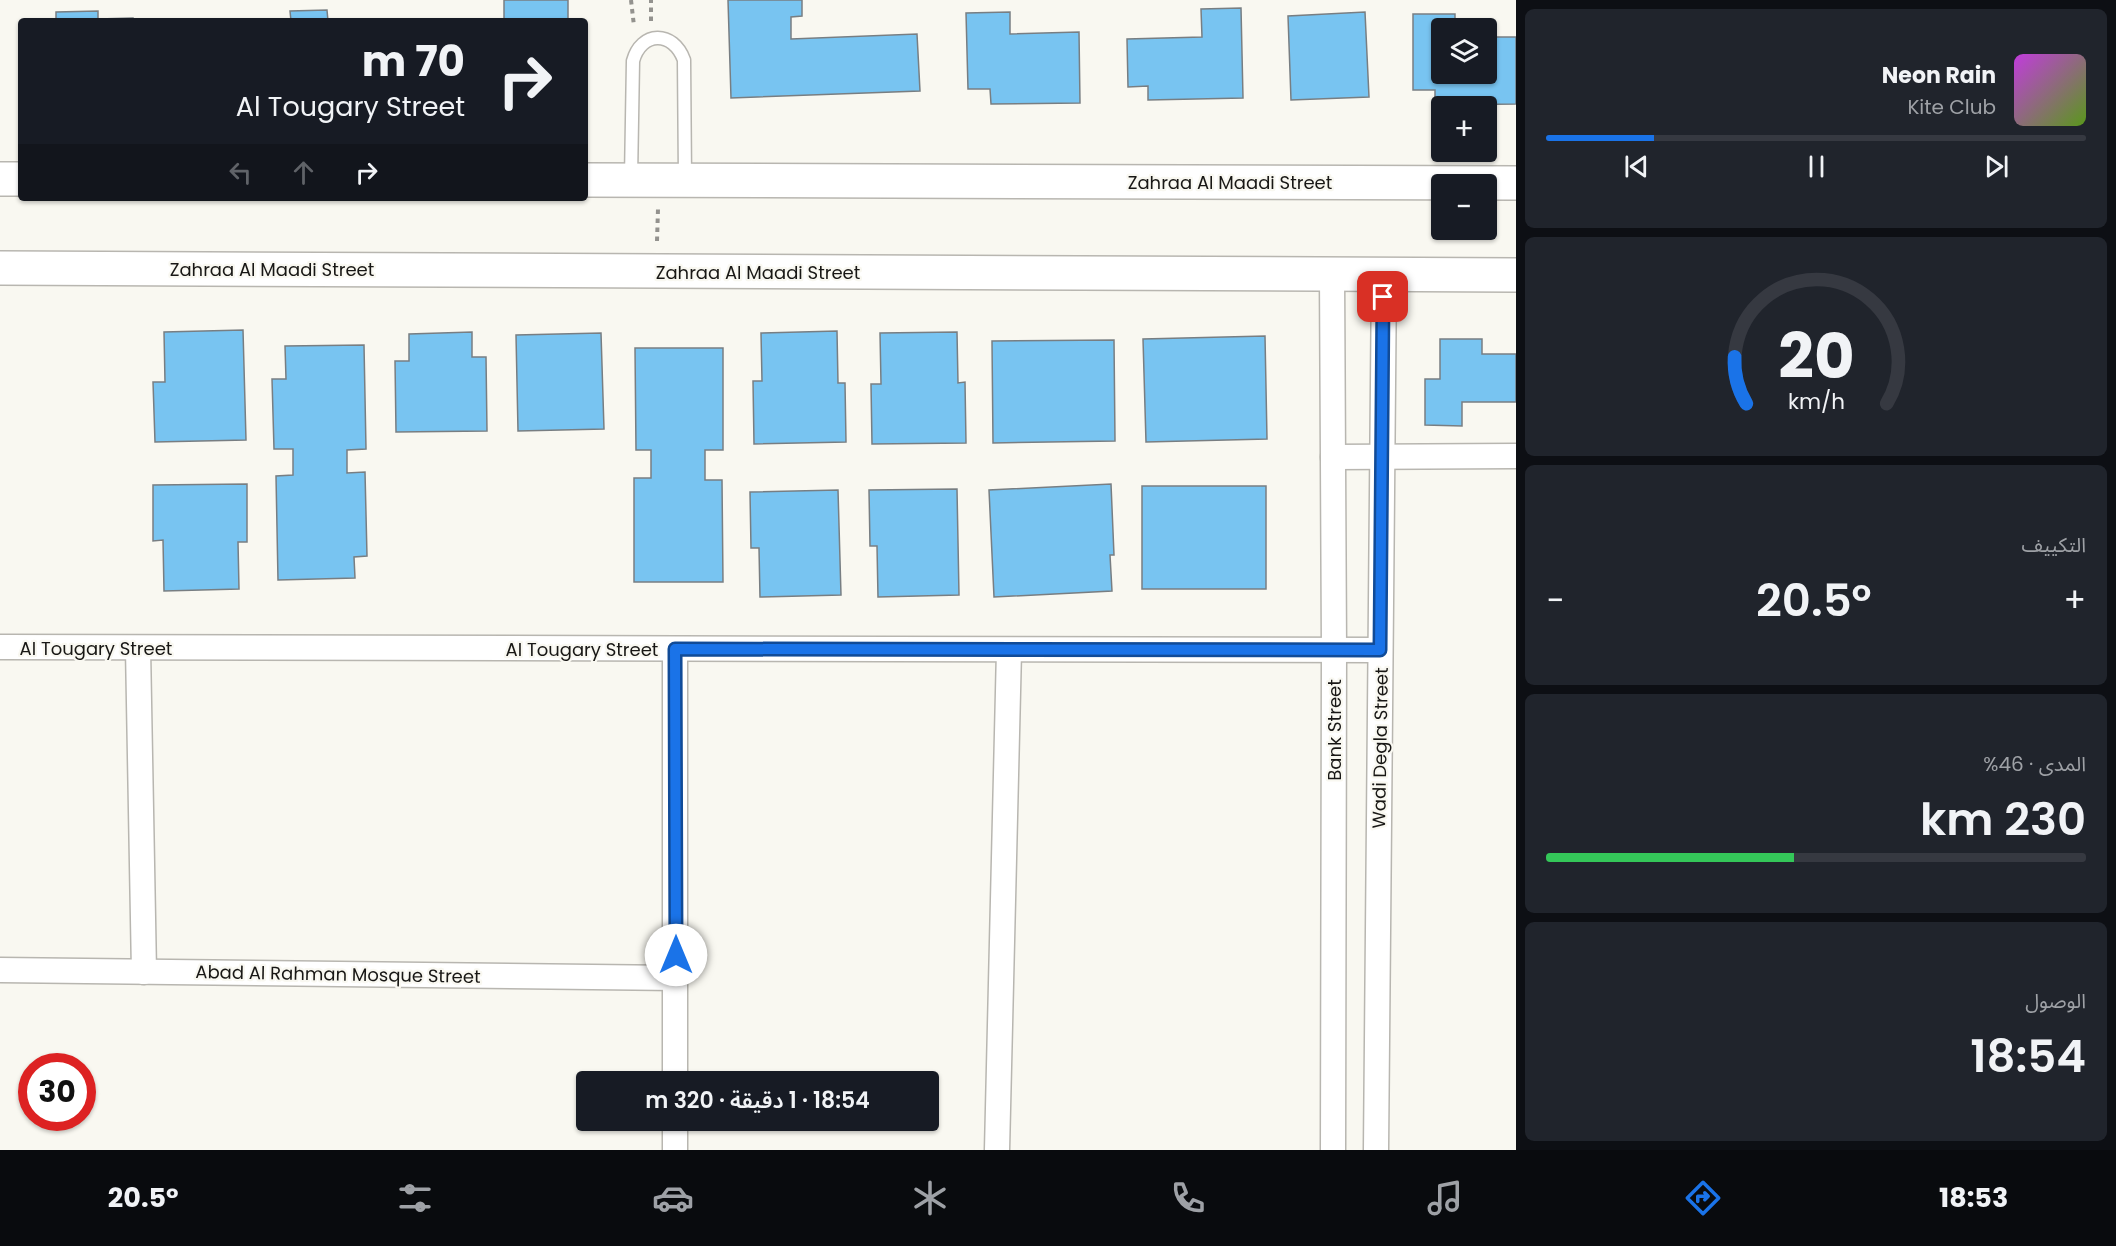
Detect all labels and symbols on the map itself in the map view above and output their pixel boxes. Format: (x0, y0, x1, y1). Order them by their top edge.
street label: Zahraa Al Maadi Street (1128, 170, 1332, 195)
street label: Zahraa Al Maadi Street (170, 257, 374, 282)
street label: Zahraa Al Maadi Street (656, 260, 860, 285)
pin (1357, 271, 1408, 322)
street label: Al Tougary Street (20, 636, 172, 661)
street label: Al Tougary Street (506, 637, 658, 662)
street label: Wadi Degla Street (1366, 667, 1394, 829)
street label: Bank Street (1322, 679, 1347, 781)
position arrow (644, 923, 708, 987)
street label: Abad Al Rahman Mosque Street (195, 959, 481, 989)
speed limit sign: 30 (18, 1053, 96, 1131)

